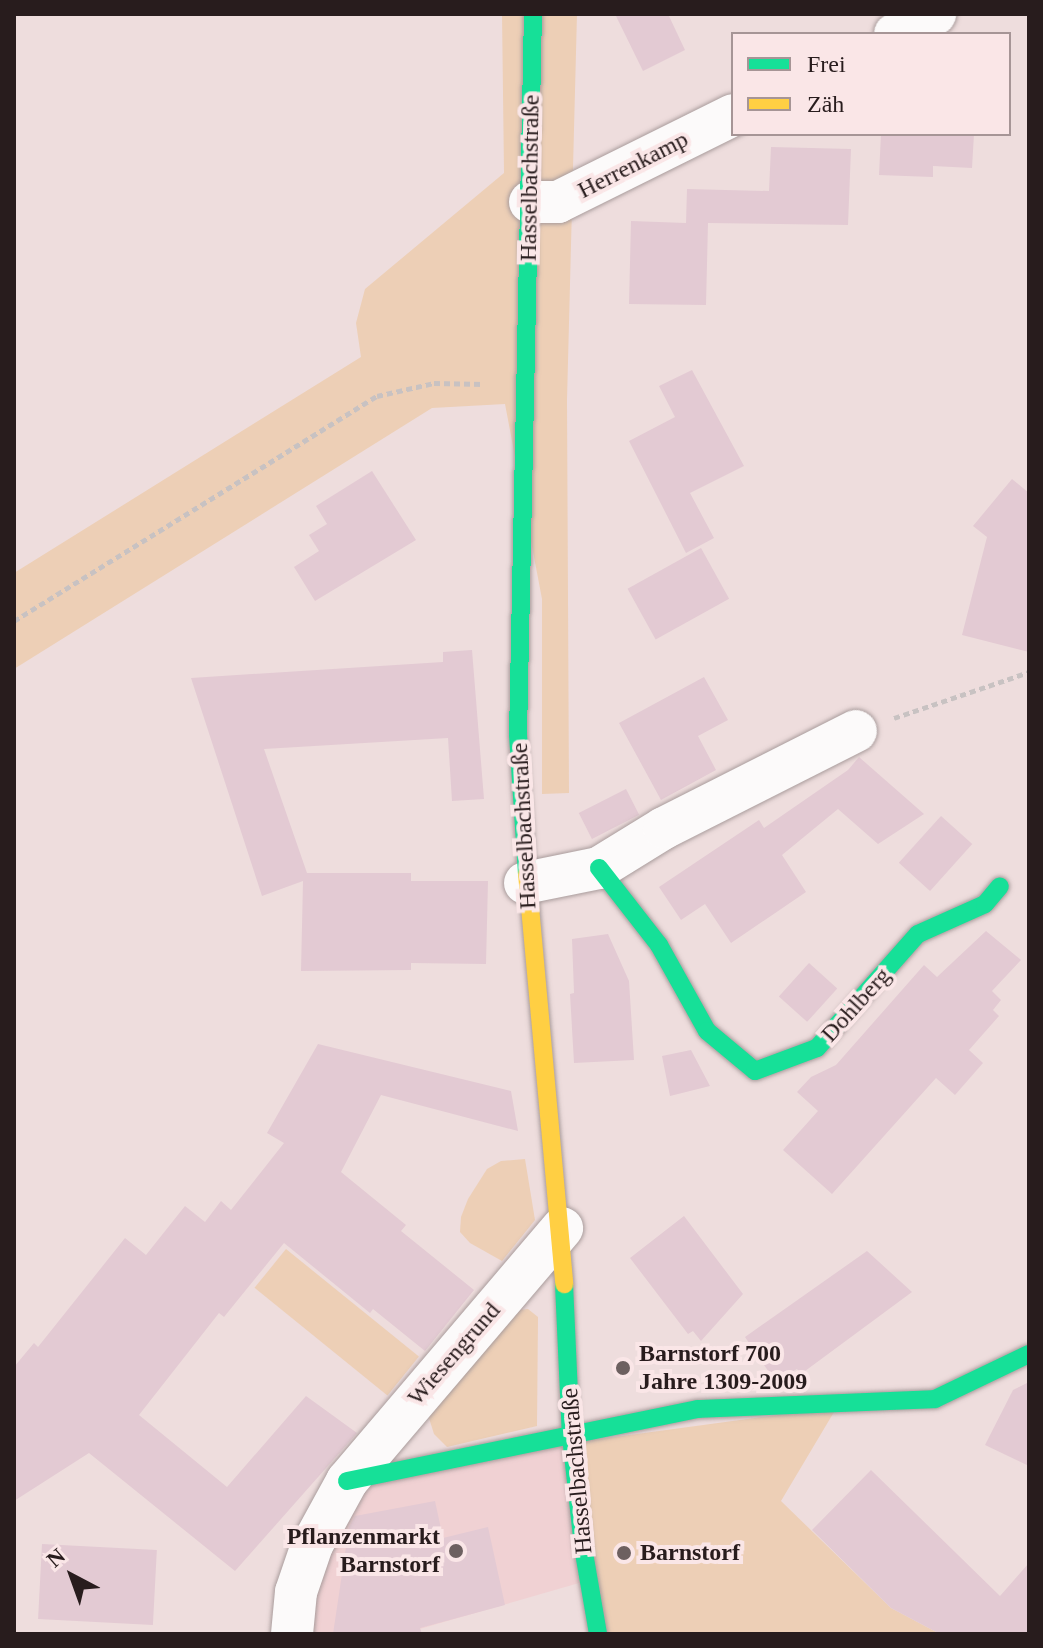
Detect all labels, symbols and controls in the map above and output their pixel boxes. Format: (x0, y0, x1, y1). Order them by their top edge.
legend (731, 32, 1011, 136)
text: Frei (807, 51, 846, 77)
text: Zäh (807, 91, 844, 117)
street label: Hasselbachstraße (514, 94, 546, 262)
street label: Herrenkamp (573, 125, 693, 205)
street label: Hasselbachstraße (505, 742, 543, 910)
street label: Dohlberg (815, 962, 897, 1048)
street label: Wiesengrund (401, 1297, 507, 1411)
place label: Barnstorf 700 Jahre 1309-2009 (639, 1340, 807, 1396)
marker: Barnstorf 700 Jahre 1309-2009 (614, 1359, 632, 1377)
street label: Hasselbachstraße (555, 1387, 599, 1555)
place label: Pflanzenmarkt Barnstorf (287, 1523, 440, 1579)
north arrow (32, 1536, 112, 1616)
place label: Barnstorf (640, 1539, 740, 1567)
marker: Pflanzenmarkt Barnstorf (447, 1542, 465, 1560)
text: N (42, 1543, 70, 1572)
marker: Barnstorf (615, 1544, 633, 1562)

